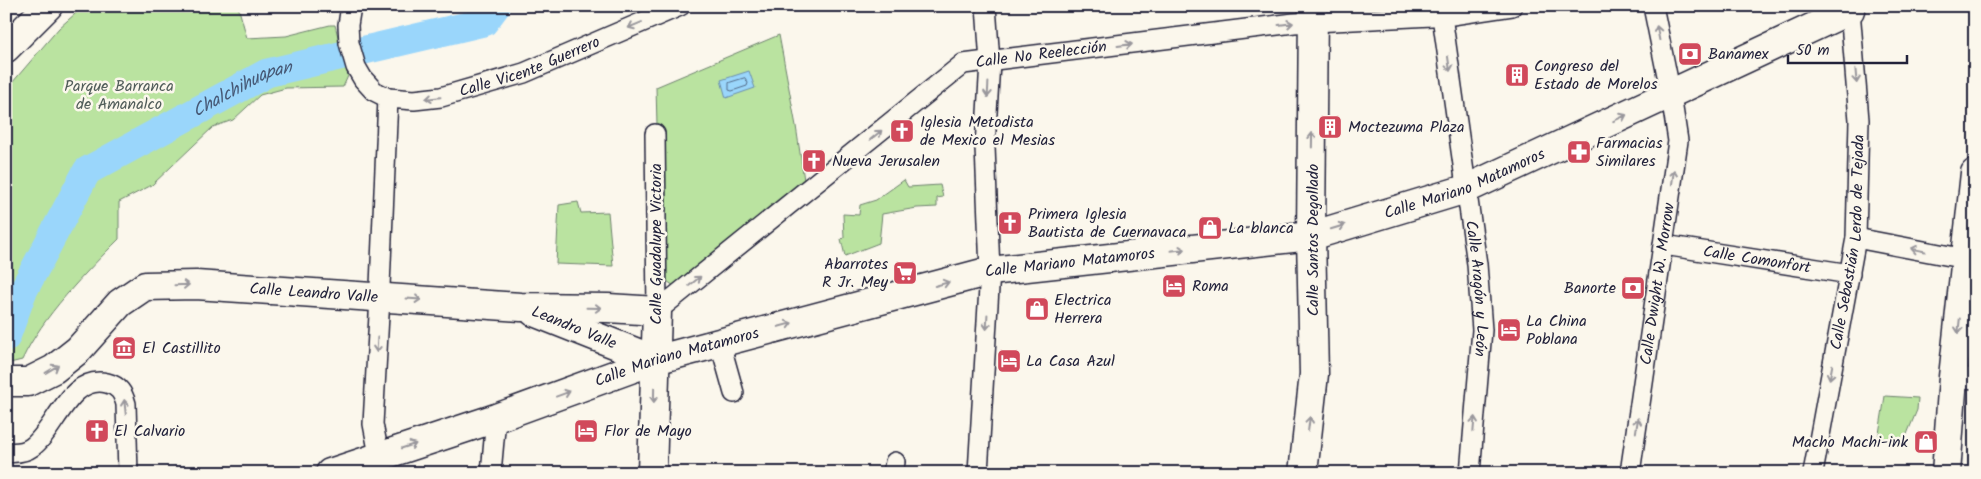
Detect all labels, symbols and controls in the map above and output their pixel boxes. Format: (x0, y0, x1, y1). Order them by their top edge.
one-way arrow (1278, 19, 1294, 29)
one-way arrow (628, 20, 643, 30)
one-way arrow (1653, 26, 1663, 42)
street label: Calle Vicente Guerrero (456, 29, 604, 104)
scale bar (1788, 32, 1907, 64)
street label: Calle No Reelección (974, 34, 1108, 75)
text: 50 m (1796, 39, 1830, 63)
one-way arrow (1116, 40, 1132, 50)
bank icon: Banamex (1677, 41, 1703, 67)
place label: Banamex (1708, 42, 1770, 67)
water label: Chalchihuapan (187, 53, 296, 126)
place label: Congreso del Estado de Morelos (1534, 54, 1658, 97)
one-way arrow (1444, 56, 1454, 72)
building icon: Congreso del Estado de Morelos (1504, 62, 1530, 88)
one-way arrow (1851, 68, 1860, 84)
park label: Parque Barranca de Amanalco (64, 74, 174, 117)
one-way arrow (983, 82, 993, 98)
one-way arrow (426, 93, 442, 103)
place label: Iglesia Metodista de Mexico el Mesias (920, 110, 1055, 153)
one-way arrow (1612, 113, 1627, 122)
building icon: Moctezuma Plaza (1317, 114, 1343, 140)
place label: Moctezuma Plaza (1348, 115, 1464, 140)
church icon: Iglesia Metodista de Mexico el Mesias (889, 118, 915, 144)
one-way arrow (869, 129, 882, 140)
place label: Farmacias Similares (1596, 131, 1663, 174)
one-way arrow (1307, 132, 1317, 148)
street label: Calle Sebastián Lerdo de Tejada (1823, 134, 1871, 352)
pharmacy icon: Farmacias Similares (1566, 139, 1592, 165)
street label: Calle Mariano Matamoros (1381, 141, 1549, 226)
church icon: Nueva Jerusalen (801, 148, 827, 174)
place label: Nueva Jerusalen (832, 149, 940, 174)
street label: Calle Guadalupe Victoria (644, 163, 669, 325)
street label: Calle Santos Degollado (1301, 164, 1326, 316)
one-way arrow (1668, 169, 1678, 185)
street label: Calle Dwight W. Morrow (1633, 201, 1681, 367)
place label: Primera Iglesia Bautista de Cuernavaca (1028, 202, 1187, 245)
church icon: Primera Iglesia Bautista de Cuernavaca (997, 210, 1023, 236)
shop icon: La blanca (1197, 215, 1223, 241)
place label: La blanca (1228, 216, 1294, 241)
street label: Calle Aragón y León (1459, 219, 1495, 358)
one-way arrow (1330, 222, 1346, 231)
street label: Calle Comonfort (1701, 239, 1813, 280)
street label: Calle Mariano Matamoros (982, 241, 1156, 284)
one-way arrow (1170, 245, 1186, 255)
one-way arrow (1910, 245, 1926, 254)
place label: Abarrotes R Jr. Mey (822, 252, 888, 295)
supermarket icon: Abarrotes R Jr. Mey (892, 260, 918, 286)
hotel icon: Roma (1161, 273, 1187, 299)
place label: Roma (1192, 274, 1229, 299)
one-way arrow (688, 275, 701, 286)
bank icon: Banorte (1620, 275, 1646, 301)
street label: Calle Leandro Valle (249, 276, 379, 310)
place label: Banorte (1564, 276, 1616, 301)
one-way arrow (934, 279, 950, 288)
one-way arrow (174, 280, 190, 290)
place label: Electrica Herrera (1054, 288, 1112, 331)
one-way arrow (406, 294, 422, 304)
shop icon: Electrica Herrera (1024, 296, 1050, 322)
street label: Leandro Valle (528, 300, 620, 356)
one-way arrow (585, 303, 601, 313)
place label: La China Poblana (1526, 309, 1587, 352)
one-way arrow (983, 314, 992, 330)
hotel icon: La China Poblana (1496, 317, 1522, 343)
one-way arrow (1954, 318, 1964, 334)
street label: Calle Mariano Matamoros (591, 320, 762, 394)
one-way arrow (777, 320, 793, 330)
museum icon: El Castillito (111, 335, 137, 361)
place label: El Castillito (142, 336, 221, 361)
one-way arrow (372, 337, 382, 353)
hotel icon: La Casa Azul (996, 348, 1022, 374)
place label: La Casa Azul (1026, 349, 1115, 374)
one-way arrow (44, 363, 58, 373)
one-way arrow (1826, 364, 1836, 380)
one-way arrow (649, 386, 659, 403)
one-way arrow (555, 389, 570, 398)
one-way arrow (120, 399, 130, 415)
one-way arrow (1469, 416, 1479, 432)
one-way arrow (1304, 417, 1314, 433)
one-way arrow (1633, 417, 1643, 433)
church icon: El Calvario (84, 418, 110, 444)
hotel icon: Flor de Mayo (573, 418, 599, 444)
place label: El Calvario (114, 419, 185, 444)
place label: Flor de Mayo (604, 419, 692, 444)
shop icon: Macho Machi-ink (1913, 429, 1939, 455)
place label: Macho Machi-ink (1792, 430, 1908, 455)
one-way arrow (401, 440, 417, 450)

